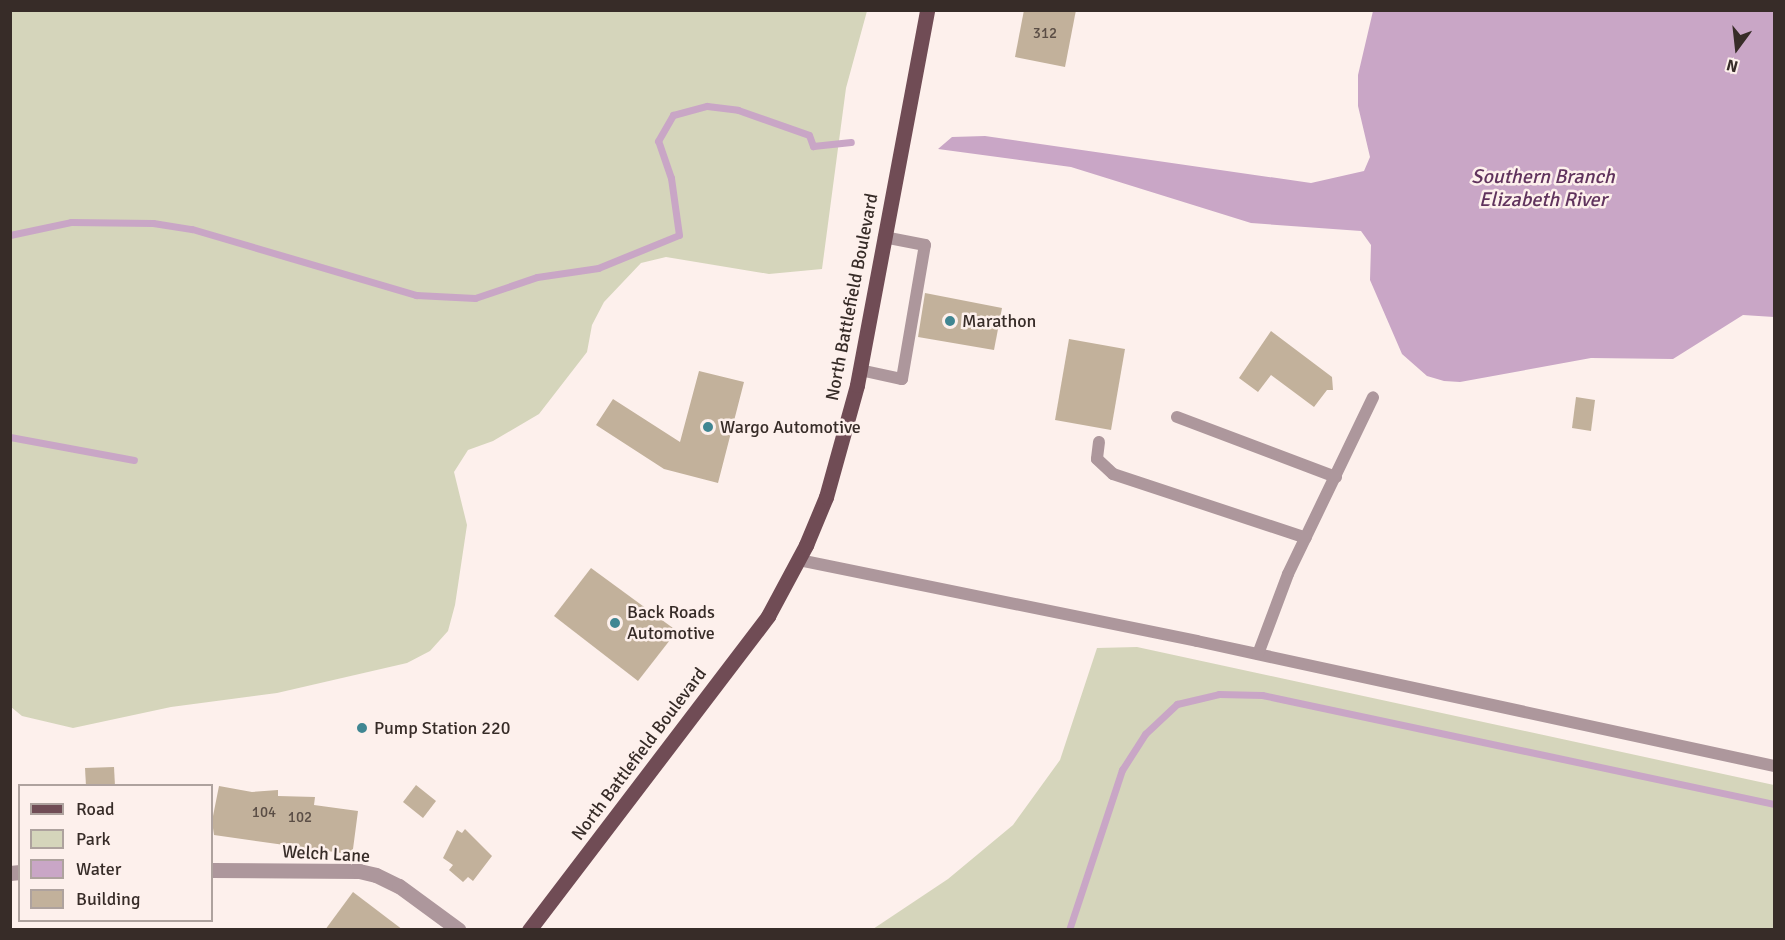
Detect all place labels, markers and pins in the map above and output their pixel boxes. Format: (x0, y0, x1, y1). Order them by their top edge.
place label: Marathon (962, 310, 1036, 332)
marker: Marathon (943, 314, 957, 328)
place label: Wargo Automotive (720, 416, 861, 438)
marker: Wargo Automotive (701, 420, 715, 434)
place label: Back Roads Automotive (627, 602, 715, 644)
marker: Back Roads Automotive (608, 616, 622, 630)
place label: Pump Station 220 (374, 717, 511, 739)
marker: Pump Station 220 (355, 721, 369, 735)

